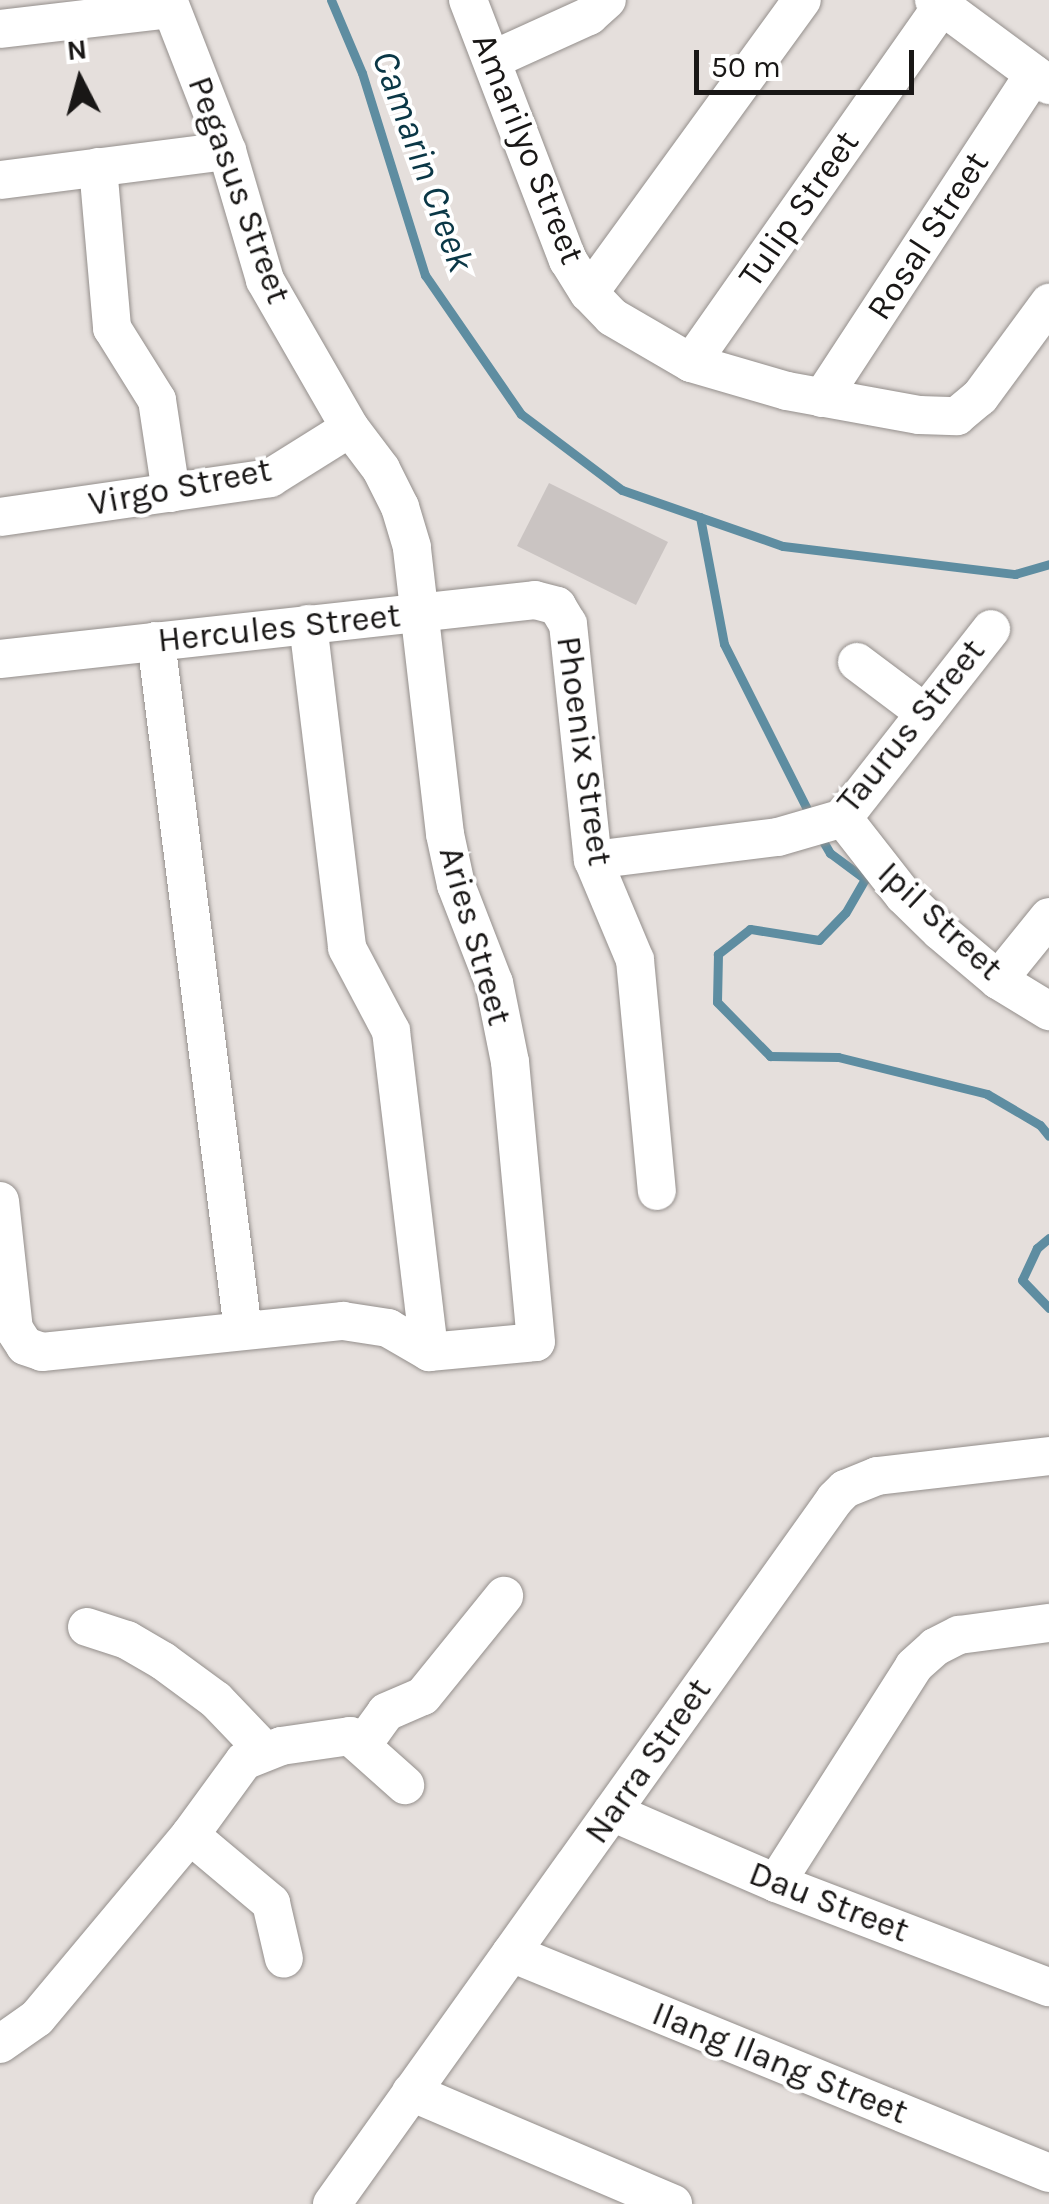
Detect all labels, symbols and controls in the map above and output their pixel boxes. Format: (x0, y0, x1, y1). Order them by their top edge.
street label: Amarilyo Street (463, 28, 593, 270)
north arrow (30, 30, 130, 130)
scale bar (699, 30, 919, 92)
text: N (65, 32, 89, 67)
water label: Camarin Creek (362, 44, 484, 278)
text: 50 m (711, 49, 781, 85)
street label: Pegasus Street (178, 71, 300, 309)
street label: Tulip Street (730, 123, 868, 295)
street label: Rosal Street (858, 144, 998, 328)
street label: Virgo Street (85, 449, 275, 525)
street label: Hercules Street (156, 594, 402, 662)
street label: Taurus Street (828, 631, 994, 821)
street label: Phoenix Street (547, 633, 621, 869)
street label: Aries Street (429, 842, 521, 1030)
street label: Ipil Street (869, 853, 1011, 989)
street label: Narra Street (576, 1670, 720, 1852)
street label: Dau Street (743, 1852, 915, 1952)
street label: Ilang Ilang Street (646, 1993, 914, 2133)

